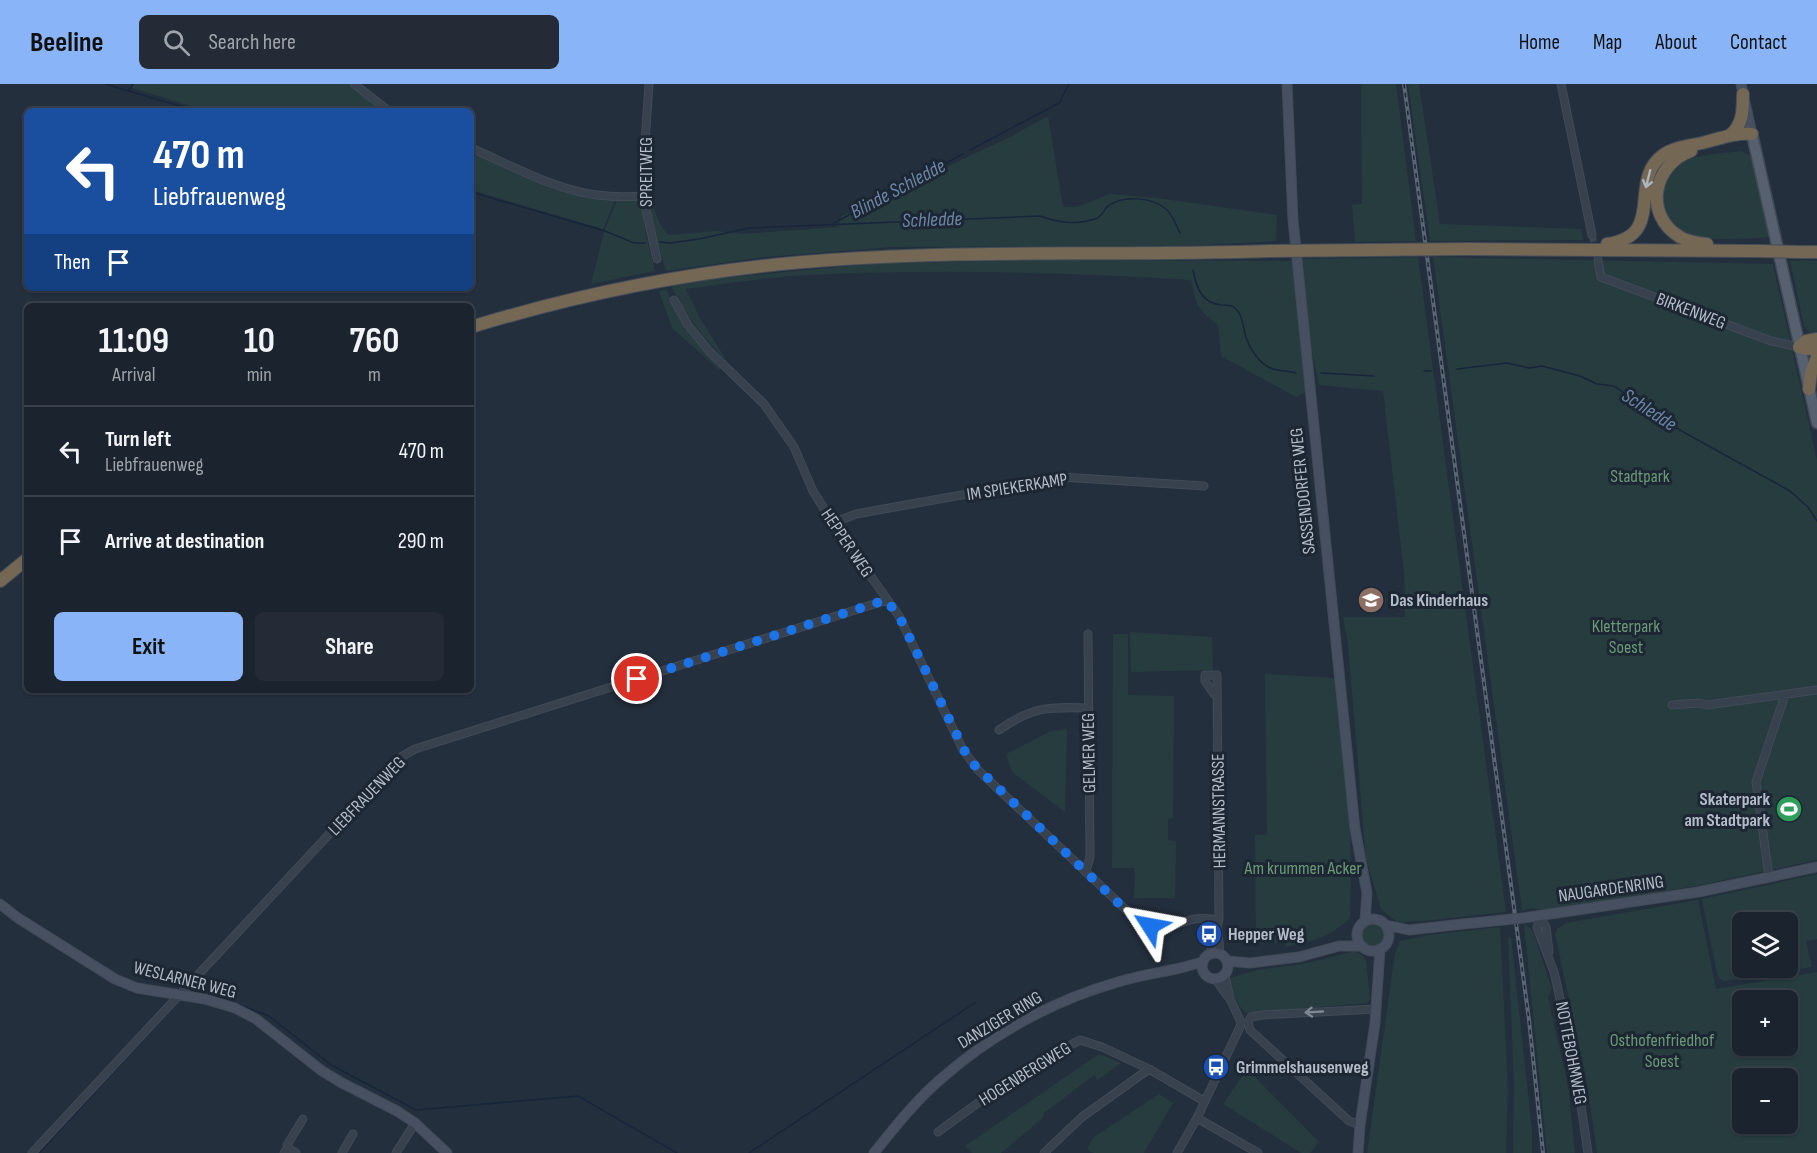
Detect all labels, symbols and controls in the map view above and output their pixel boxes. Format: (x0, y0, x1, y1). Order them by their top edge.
search box (139, 15, 559, 69)
text: Beeline (30, 26, 103, 59)
icon: search (160, 26, 193, 59)
text: Search here (208, 29, 296, 56)
text: Home (1519, 30, 1560, 55)
text: Map (1593, 30, 1622, 55)
text: About (1655, 30, 1697, 55)
text: Contact (1730, 30, 1787, 55)
text: 470 m (153, 130, 245, 181)
icon: left (54, 132, 132, 210)
street label: SPREITWEG (636, 137, 657, 207)
water label: Blinde Schledde (846, 154, 950, 224)
one-way arrow (1642, 169, 1654, 188)
text: Liebfrauenweg (153, 181, 286, 213)
water label: Schledde (901, 207, 963, 233)
icon: arrive (102, 246, 135, 279)
text: Then (54, 249, 90, 276)
street label: BIRKENWEG (1653, 288, 1729, 334)
text: 11:09 (99, 320, 169, 363)
text: 10 (244, 320, 275, 363)
text: 760 (350, 320, 399, 363)
text: Arrival (112, 363, 155, 387)
text: min (247, 363, 272, 387)
text: m (368, 363, 381, 387)
water label: Schledde (1617, 384, 1681, 437)
text: Turn left (105, 426, 171, 453)
street label: SASSENDORFER WEG (1286, 427, 1320, 555)
icon: left (54, 435, 87, 468)
text: 470 m (399, 438, 444, 465)
text: Liebfrauenweg (105, 453, 203, 477)
park label: Stadtpark (1610, 466, 1670, 487)
street label: IM SPIEKERKAMP (965, 469, 1069, 505)
street label: HEPPER WEG (816, 505, 878, 581)
icon: arrive (54, 525, 87, 558)
text: Arrive at destination (105, 528, 264, 555)
text: 290 m (398, 528, 444, 555)
school or university icon: Das Kinderhaus (1356, 585, 1386, 615)
place label: Das Kinderhaus (1390, 590, 1488, 611)
button: Exit (54, 612, 243, 681)
button: Share (255, 612, 444, 681)
park label: Kletterpark Soest (1592, 616, 1660, 658)
pin (611, 653, 662, 704)
icon: arrive (620, 662, 653, 695)
street label: GELMER WEG (1078, 713, 1100, 793)
street label: LIEBFRAUENWEG (324, 752, 410, 840)
street label: HERMANNSTRASSE (1207, 753, 1231, 869)
place label: Skaterpark am Stadtpark (1684, 789, 1770, 831)
sports icon: Skaterpark am Stadtpark (1774, 794, 1804, 824)
park label: Am krummen Acker (1243, 858, 1362, 879)
street label: NAUGARDENRING (1557, 871, 1665, 907)
position arrow (1118, 894, 1182, 958)
map controls (1732, 912, 1798, 1134)
button: layers (1732, 912, 1798, 978)
bus stop icon: Hepper Weg (1194, 919, 1224, 949)
place label: Hepper Weg (1228, 924, 1305, 945)
street label: WESLARNER WEG (131, 957, 239, 1003)
street label: DANZIGER RING (954, 987, 1046, 1053)
button: + (1732, 990, 1798, 1056)
street label: NOTTEBOHMWEG (1551, 1000, 1591, 1106)
one-way arrow (1304, 1007, 1324, 1018)
park label: Osthofenfriedhof Soest (1610, 1030, 1715, 1072)
street label: HOGENBERGWEG (975, 1038, 1075, 1110)
bus stop icon: Grimmelshausenweg (1201, 1052, 1231, 1082)
place label: Grimmelshausenweg (1236, 1057, 1369, 1078)
button: − (1732, 1068, 1798, 1134)

